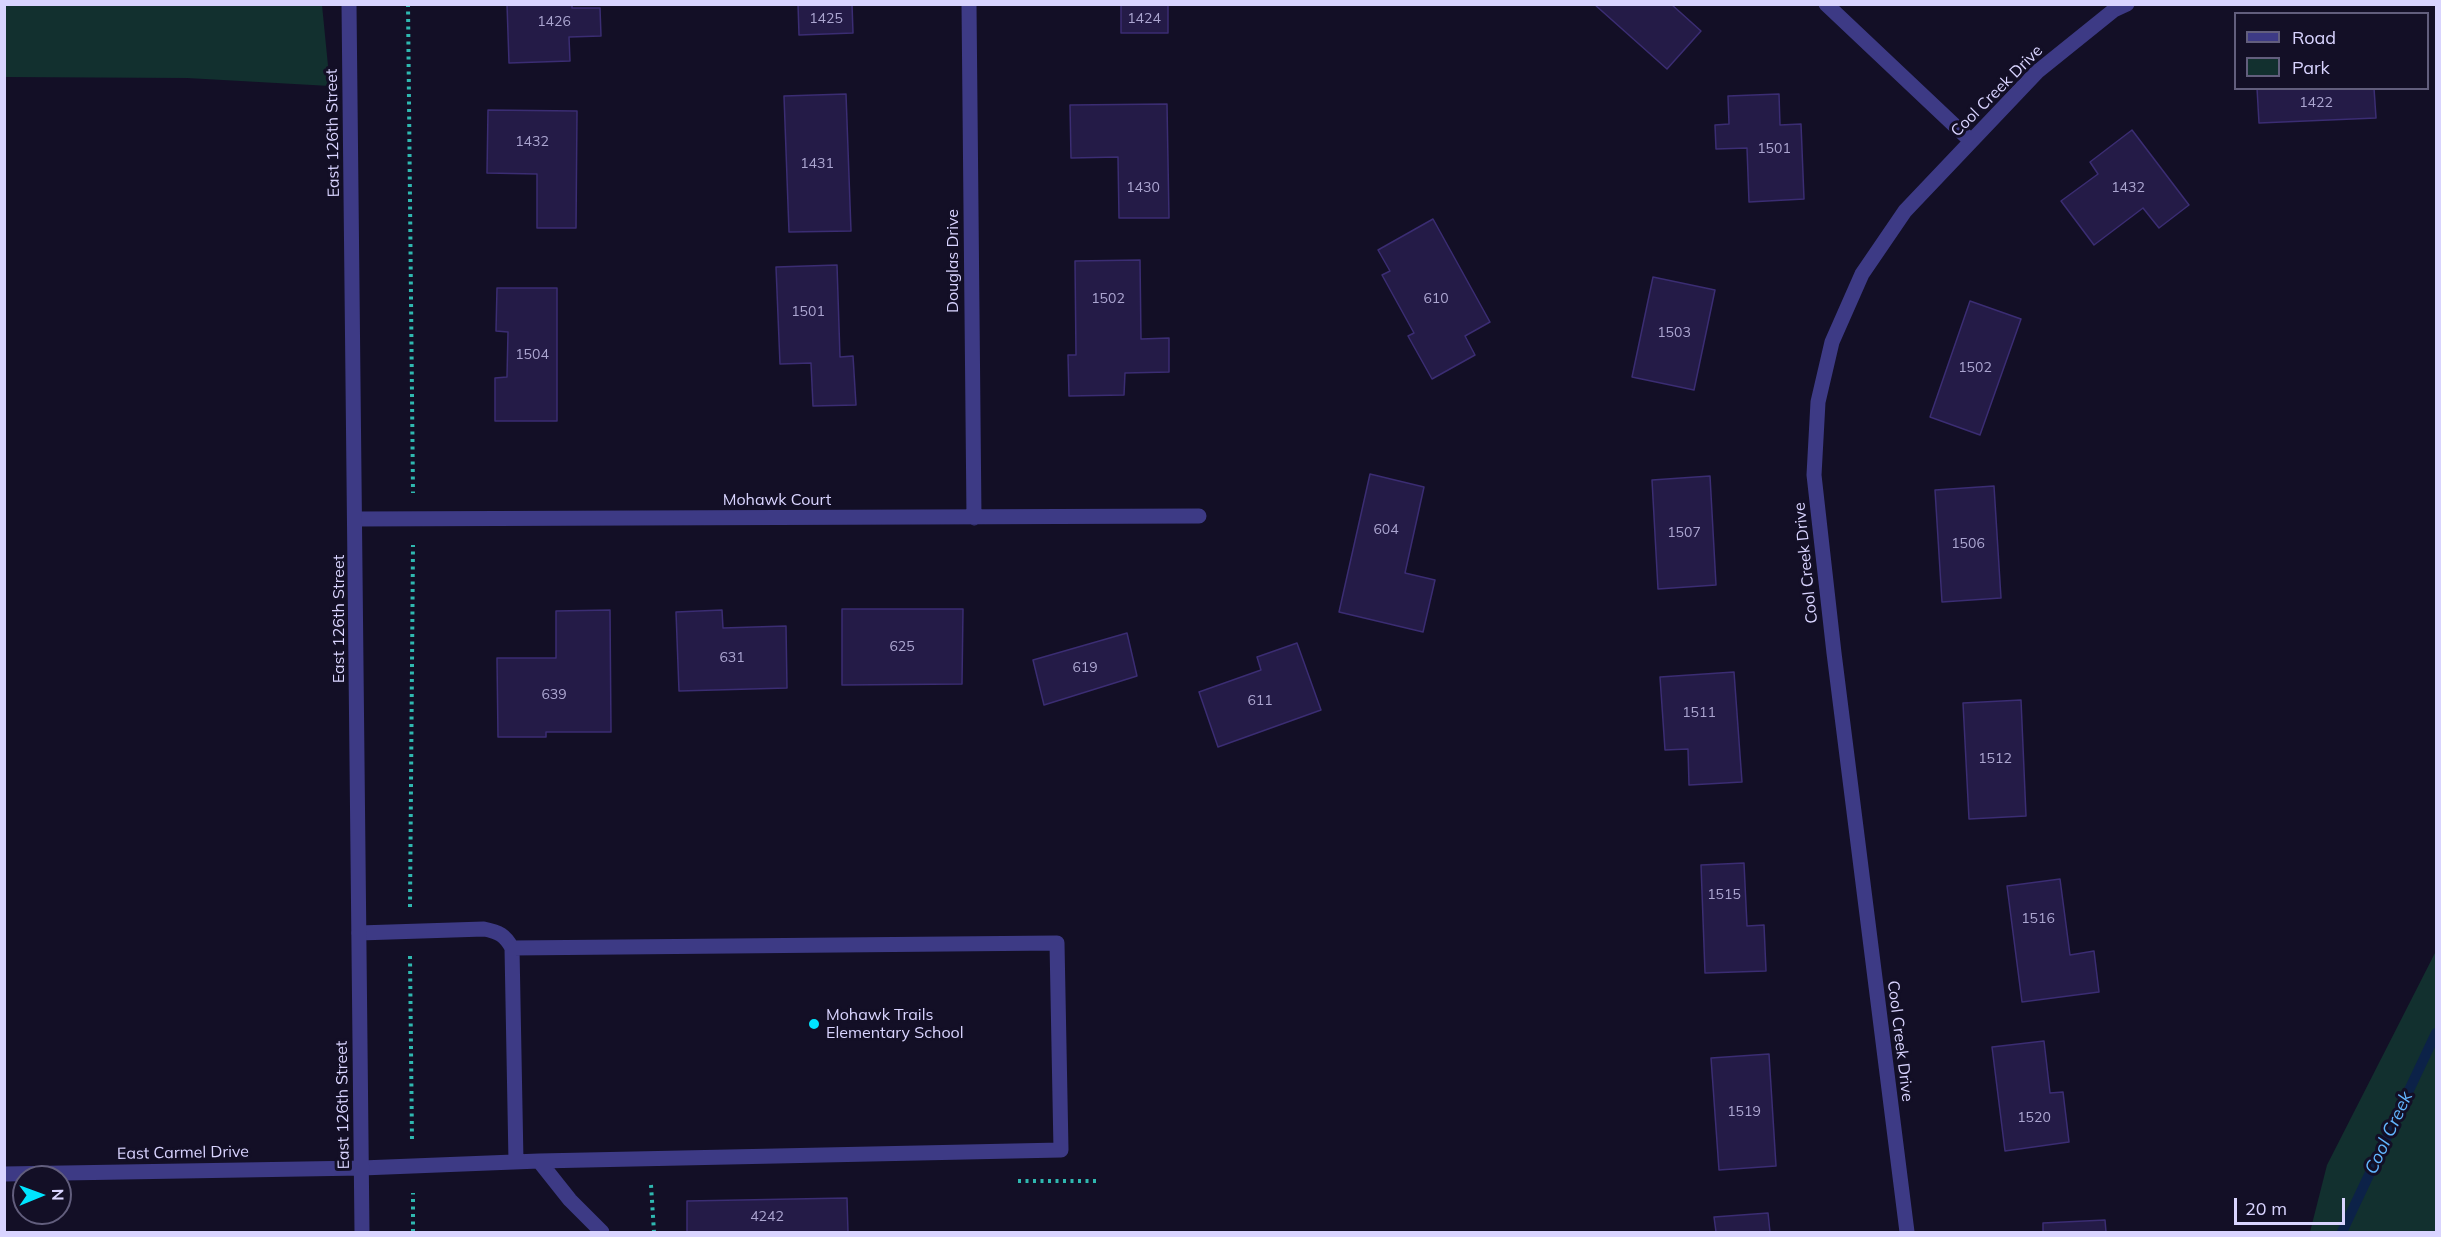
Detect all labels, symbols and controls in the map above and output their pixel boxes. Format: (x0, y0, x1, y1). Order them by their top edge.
house number: 1425 (809, 11, 843, 27)
house number: 1424 (1127, 11, 1161, 27)
legend (2234, 12, 2429, 90)
house number: 1426 (537, 14, 571, 30)
text: Road (2292, 26, 2336, 49)
street label: Cool Creek Drive (1947, 41, 2047, 141)
text: Park (2292, 56, 2330, 79)
street label: East 126th Street (322, 68, 344, 198)
house number: 1422 (2299, 95, 2333, 111)
house number: 1432 (515, 134, 549, 150)
house number: 1501 (1757, 141, 1791, 157)
house number: 1431 (800, 156, 834, 172)
house number: 1430 (1126, 180, 1160, 196)
house number: 1432 (2111, 180, 2145, 196)
street label: Douglas Drive (943, 209, 963, 313)
house number: 1502 (1091, 291, 1125, 307)
house number: 610 (1423, 291, 1449, 307)
house number: 1501 (791, 304, 825, 320)
house number: 1503 (1657, 325, 1691, 341)
house number: 1504 (515, 347, 549, 363)
house number: 1502 (1958, 360, 1992, 376)
street label: Mohawk Court (723, 490, 831, 510)
street label: Cool Creek Drive (1790, 501, 1822, 625)
house number: 604 (1373, 522, 1399, 538)
house number: 1507 (1667, 525, 1701, 541)
house number: 1506 (1951, 536, 1985, 552)
street label: East 126th Street (329, 555, 349, 683)
house number: 625 (889, 639, 915, 655)
house number: 631 (719, 650, 745, 666)
house number: 619 (1072, 660, 1098, 676)
house number: 639 (541, 687, 567, 703)
house number: 611 (1247, 693, 1273, 709)
house number: 1511 (1682, 705, 1716, 721)
house number: 1512 (1978, 751, 2012, 767)
house number: 1515 (1707, 887, 1741, 903)
house number: 1516 (2021, 911, 2055, 927)
street label: Cool Creek Drive (1883, 979, 1917, 1103)
place label: Mohawk Trails Elementary School (826, 1005, 964, 1043)
marker: Mohawk Trails Elementary School (807, 1017, 821, 1031)
street label: East 126th Street (332, 1040, 354, 1170)
water label: Cool Creek (2360, 1088, 2418, 1178)
house number: 1519 (1727, 1104, 1761, 1120)
house number: 1520 (2017, 1110, 2051, 1126)
street label: East Carmel Drive (117, 1142, 249, 1164)
north arrow (12, 1165, 72, 1225)
scale bar (2237, 1186, 2348, 1224)
text: N (48, 1189, 68, 1201)
text: 20 m (2245, 1197, 2287, 1220)
house number: 4242 (750, 1209, 784, 1225)

